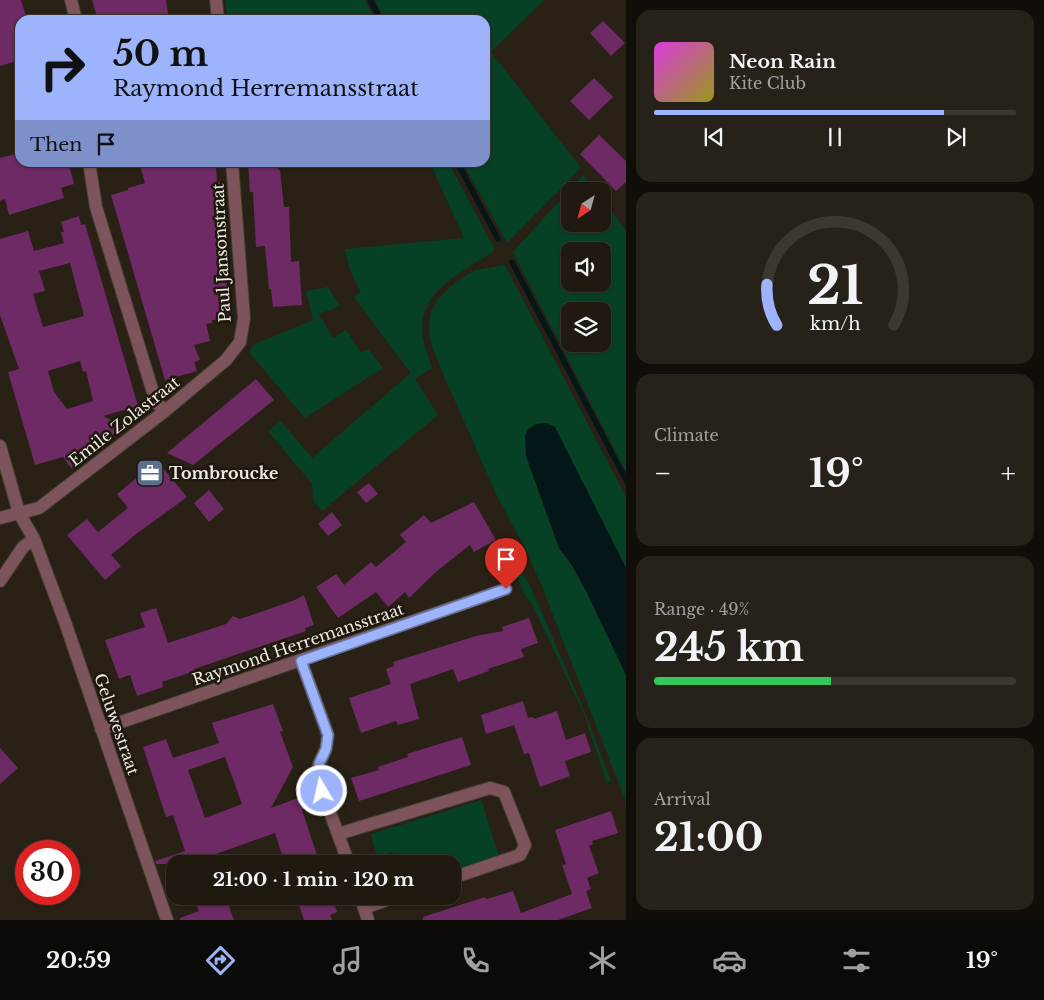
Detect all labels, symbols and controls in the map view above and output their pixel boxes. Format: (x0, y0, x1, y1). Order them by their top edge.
text: 50 m (113, 32, 208, 75)
icon: right (30, 35, 95, 100)
text: Neon Rain (729, 50, 836, 73)
text: Kite Club (729, 73, 806, 93)
text: Raymond Herremansstraat (113, 75, 419, 102)
icon: previous (700, 123, 728, 151)
icon: pause (821, 123, 849, 151)
icon: next (942, 123, 970, 151)
icon: arrive (92, 130, 120, 158)
text: Then (30, 133, 82, 156)
north arrow (561, 182, 611, 232)
map controls (561, 182, 611, 352)
street label: Paul Jansonstraat (207, 183, 235, 323)
button: sound (561, 242, 611, 292)
text: 21 (807, 254, 863, 318)
button: layers (561, 302, 611, 352)
text: km/h (810, 313, 860, 335)
street label: Emile Zolastraat (65, 372, 183, 470)
text: Climate (654, 425, 719, 445)
text: 19° (809, 450, 864, 497)
text: − (654, 456, 672, 491)
text: + (1001, 456, 1016, 491)
office icon: Tombroucke (135, 458, 165, 488)
place label: Tombroucke (169, 463, 278, 483)
pin (485, 538, 527, 589)
icon: arrive (492, 545, 520, 573)
street label: Raymond Herremansstraat (190, 598, 406, 690)
text: Range · 49% (654, 599, 749, 619)
text: 245 km (654, 624, 804, 671)
street label: Geluwestraat (90, 671, 144, 777)
position arrow (295, 764, 347, 816)
text: Arrival (654, 789, 711, 809)
text: 21:00 (654, 814, 763, 861)
speed limit sign: 30 (15, 840, 80, 905)
text: 21:00 · 1 min · 120 m (213, 868, 414, 891)
icon: directions (203, 943, 238, 978)
icon: music (330, 943, 365, 978)
icon: phone (458, 943, 493, 978)
icon: climate (585, 943, 620, 978)
icon: car (712, 943, 747, 978)
icon: filters (839, 943, 874, 978)
text: 20:59 (46, 947, 111, 974)
text: 19° (966, 947, 998, 974)

